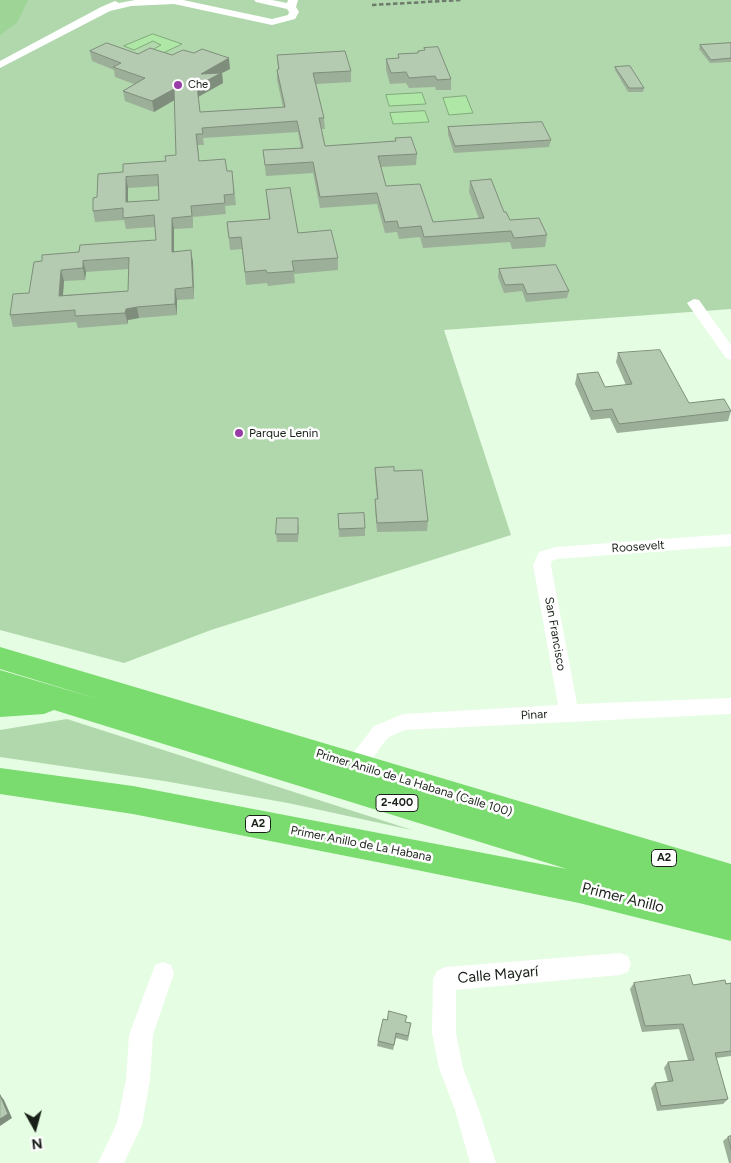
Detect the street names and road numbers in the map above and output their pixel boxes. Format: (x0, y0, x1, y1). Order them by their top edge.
street label: Roosevelt (611, 538, 665, 556)
street label: San Francisco (541, 596, 569, 672)
street label: Pinar (520, 707, 548, 723)
street label: Primer Anillo de La Habana (Calle 100) (314, 746, 514, 820)
road number: 2-400 (376, 794, 418, 811)
road number: A2 (246, 816, 270, 832)
street label: Primer Anillo de La Habana (289, 823, 433, 865)
road number: A2 (652, 850, 676, 866)
street label: Primer Anillo (580, 879, 666, 917)
street label: Calle Mayarí (457, 962, 539, 988)

